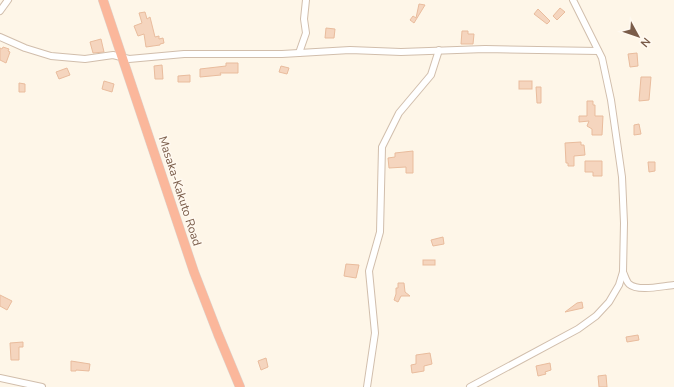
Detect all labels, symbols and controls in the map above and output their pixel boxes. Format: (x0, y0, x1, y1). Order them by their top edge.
north arrow (618, 16, 658, 56)
text: N (637, 34, 654, 50)
street label: Masaka-Kakuto Road (155, 134, 205, 248)

